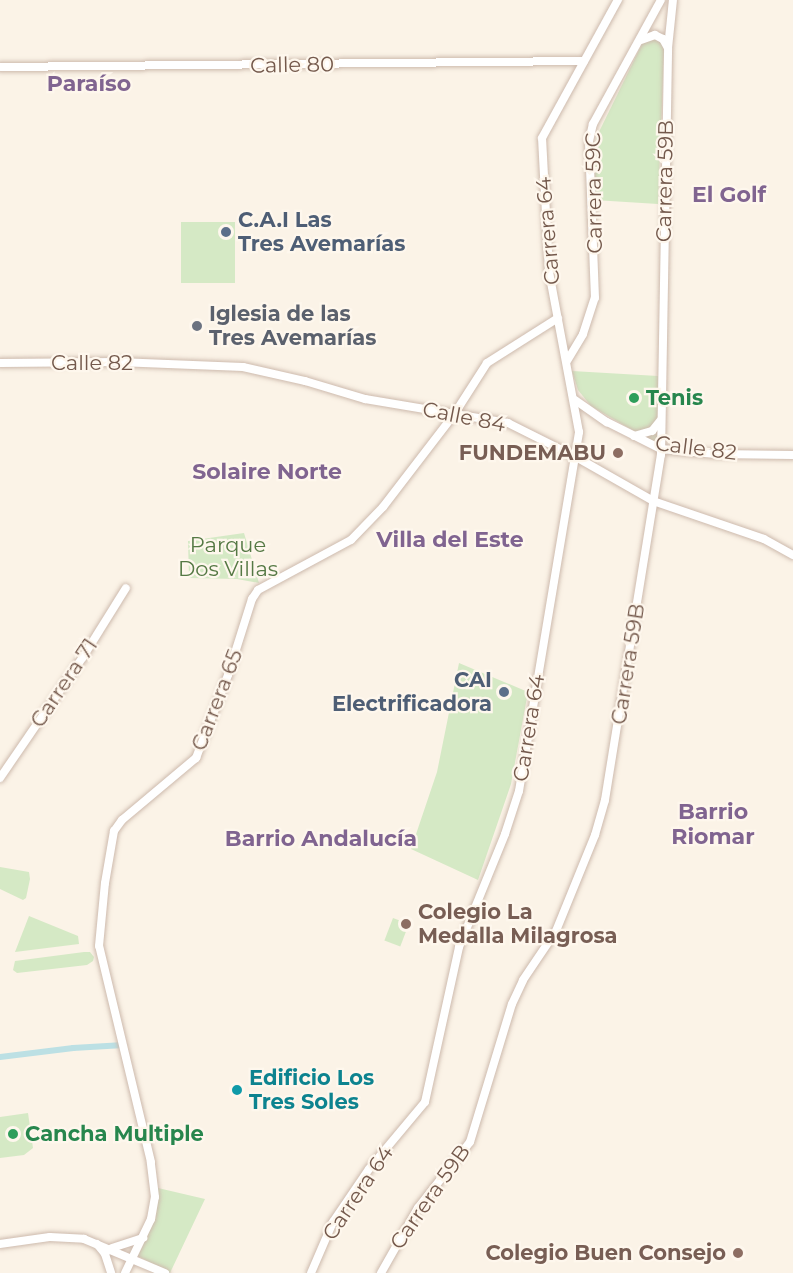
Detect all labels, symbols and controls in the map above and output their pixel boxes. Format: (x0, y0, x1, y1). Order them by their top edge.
street label: Calle 80 (250, 52, 334, 78)
district label: Paraíso (47, 71, 131, 97)
street label: Carrera 59B (651, 120, 679, 242)
street label: Carrera 59C (580, 132, 608, 254)
street label: Carrera 64 (531, 176, 565, 286)
district label: El Golf (692, 182, 766, 208)
place label: C.A.I Las Tres Avemarías (238, 207, 405, 257)
marker: C.A.I Las Tres Avemarías (219, 225, 233, 239)
place label: Iglesia de las Tres Avemarías (209, 301, 376, 351)
marker: Iglesia de las Tres Avemarías (190, 319, 204, 333)
street label: Calle 82 (51, 350, 133, 376)
place label: Tenis (646, 385, 703, 411)
marker: Tenis (627, 391, 641, 405)
street label: Calle 84 (420, 397, 508, 437)
street label: Calle 82 (654, 431, 738, 465)
place label: FUNDEMABU (459, 440, 606, 466)
marker: FUNDEMABU (611, 446, 625, 460)
district label: Solaire Norte (192, 459, 342, 485)
district label: Villa del Este (376, 527, 524, 553)
park label: Parque Dos Villas (178, 532, 278, 582)
street label: Carrera 59B (606, 602, 650, 726)
street label: Carrera 71 (25, 634, 103, 732)
street label: Carrera 65 (186, 646, 248, 754)
place label: CAI Electrificadora (332, 667, 492, 717)
street label: Carrera 64 (508, 673, 550, 783)
marker: CAI Electrificadora (497, 685, 511, 699)
district label: Barrio Riomar (671, 798, 755, 849)
district label: Barrio Andalucía (225, 826, 417, 852)
place label: Colegio La Medalla Milagrosa (418, 899, 618, 949)
marker: Colegio La Medalla Milagrosa (399, 917, 413, 931)
place label: Edificio Los Tres Soles (249, 1065, 374, 1115)
marker: Edificio Los Tres Soles (230, 1083, 244, 1097)
place label: Cancha Multiple (25, 1121, 204, 1147)
marker: Cancha Multiple (6, 1127, 20, 1141)
street label: Carrera 59B (385, 1140, 475, 1254)
street label: Carrera 64 (317, 1141, 399, 1245)
place label: Colegio Buen Consejo (485, 1240, 726, 1266)
marker: Colegio Buen Consejo (731, 1246, 745, 1260)

